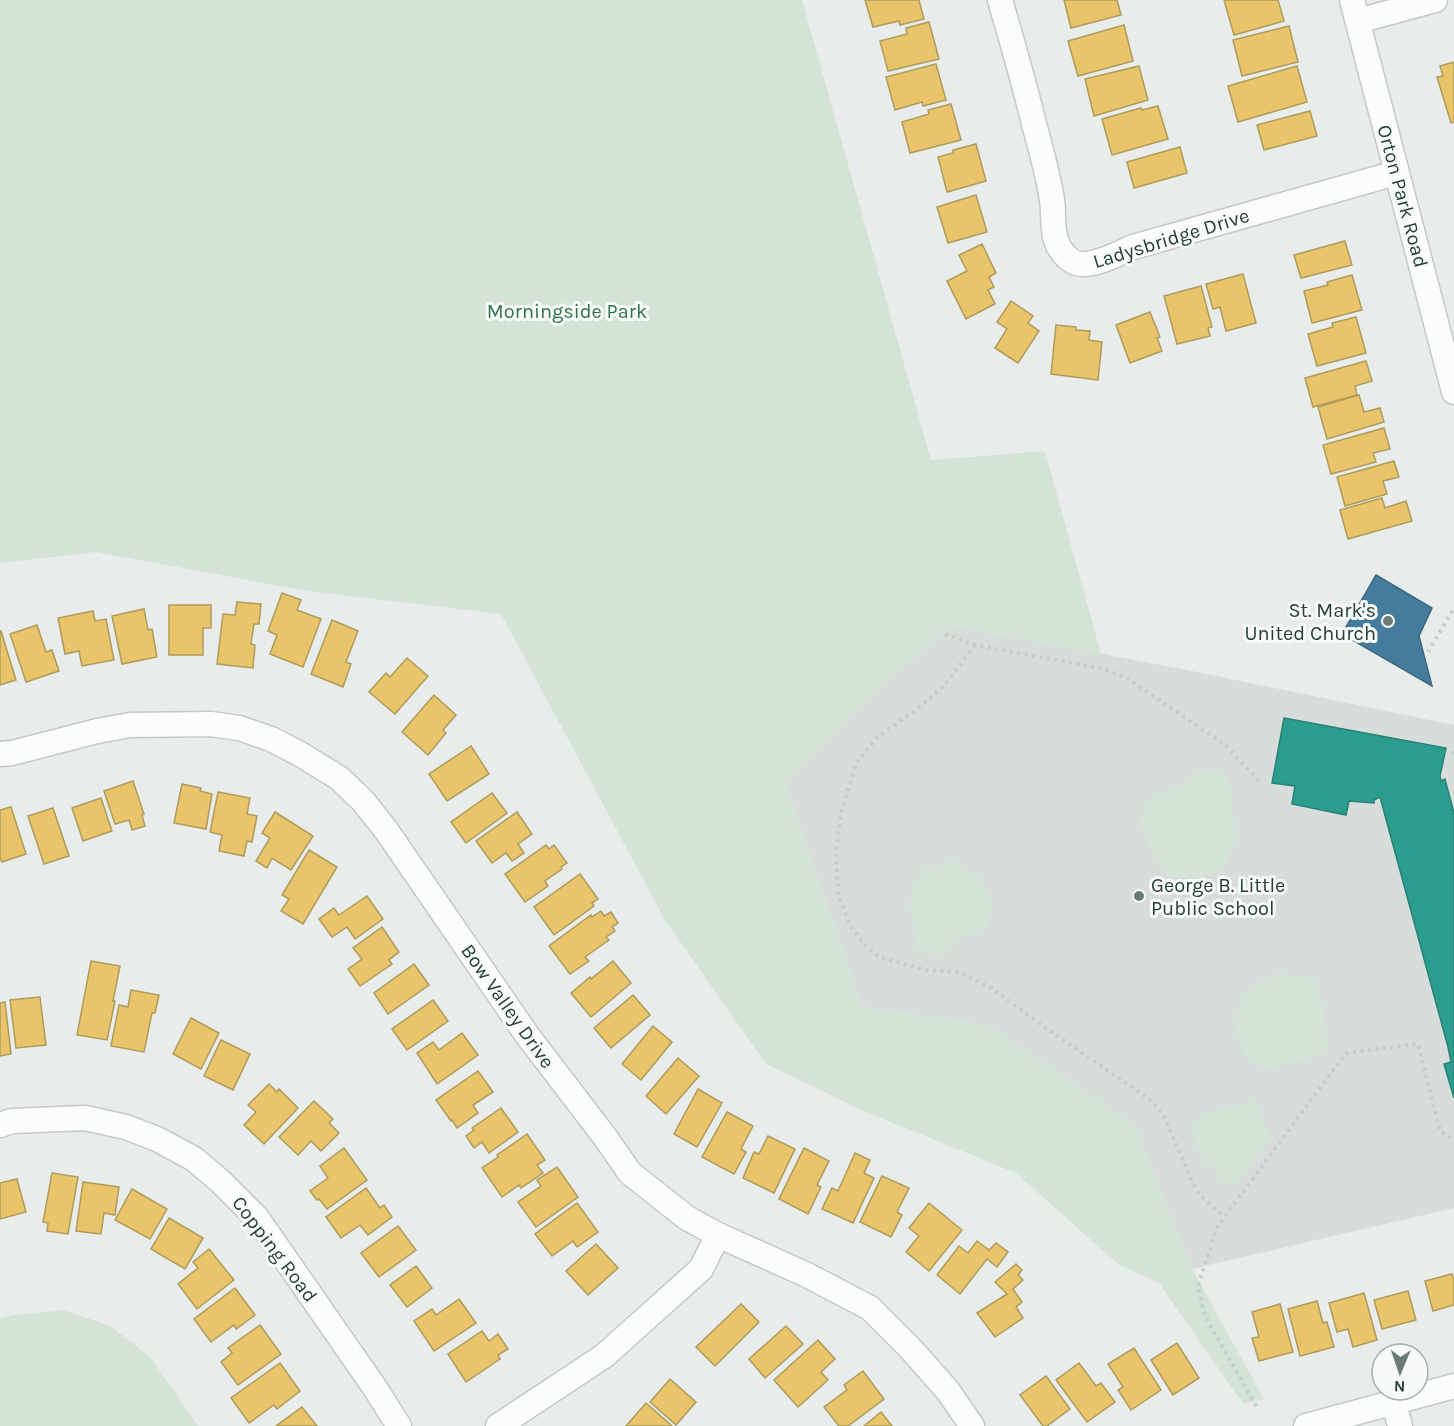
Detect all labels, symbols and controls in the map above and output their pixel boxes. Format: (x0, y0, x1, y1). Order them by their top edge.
street label: Orton Park Road (1372, 122, 1433, 270)
street label: Ladysbridge Drive (1090, 204, 1252, 273)
park label: Morningside Park (487, 300, 647, 323)
place label: St. Mark's United Church (1244, 599, 1376, 645)
marker: St. Mark's United Church (1381, 614, 1395, 628)
place label: George B. Little Public School (1151, 874, 1285, 920)
marker: George B. Little Public School (1132, 889, 1146, 903)
street label: Bow Valley Drive (456, 940, 559, 1073)
street label: Copping Road (227, 1192, 322, 1307)
north arrow (1370, 1342, 1430, 1402)
text: N (1393, 1377, 1406, 1396)

